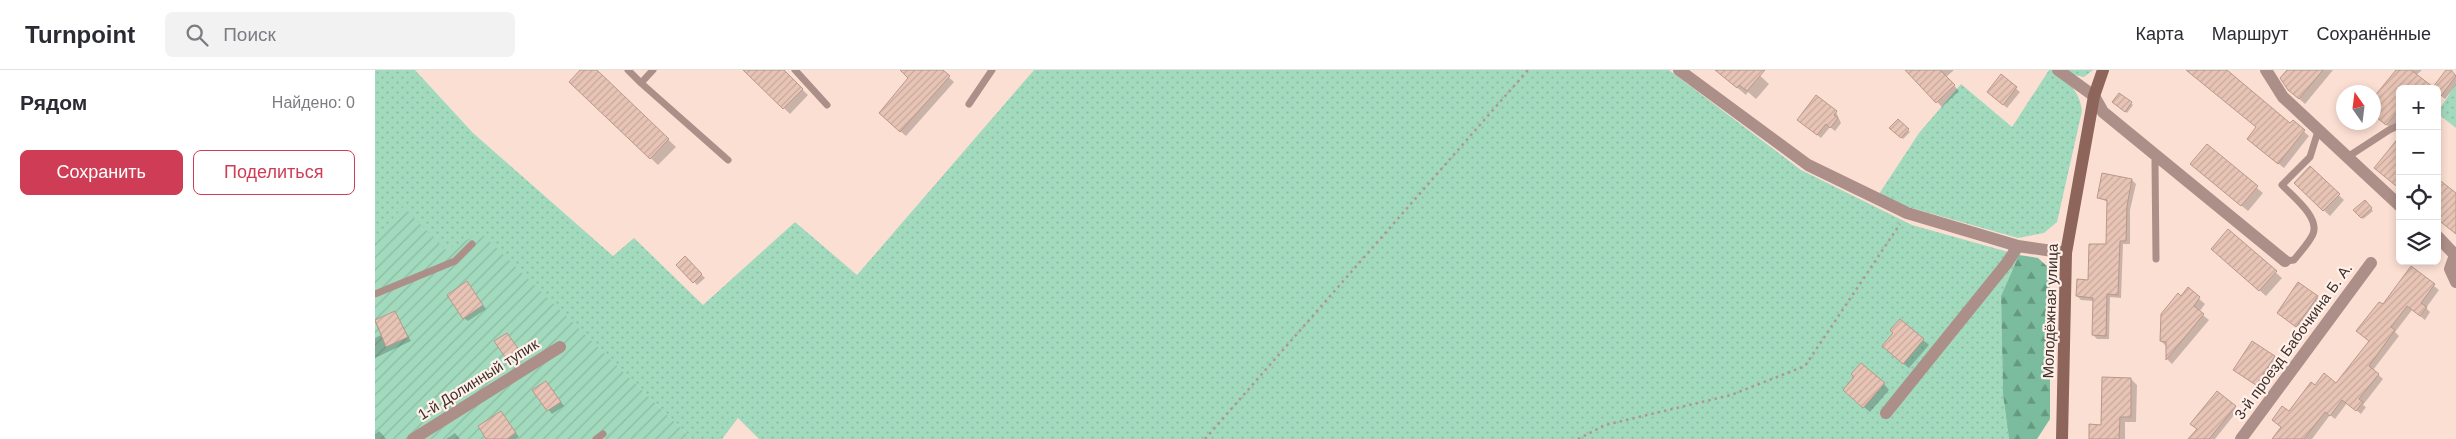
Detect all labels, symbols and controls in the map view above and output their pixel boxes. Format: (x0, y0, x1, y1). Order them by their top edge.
search box (165, 12, 515, 57)
text: Turnpoint (25, 21, 135, 48)
icon: search (183, 21, 211, 49)
text: Поиск (223, 24, 276, 45)
text: Карта (2136, 24, 2184, 44)
text: Маршрут (2212, 24, 2288, 44)
text: Сохранённые (2316, 24, 2431, 44)
north arrow (2336, 85, 2381, 130)
map controls (2396, 85, 2441, 265)
button: + (2396, 85, 2441, 130)
text: Рядом (20, 91, 87, 114)
text: Найдено: 0 (272, 94, 355, 111)
button: − (2396, 130, 2441, 175)
button: Сохранить (20, 150, 183, 195)
button: Поделиться (193, 150, 355, 195)
button: locate (2396, 175, 2441, 220)
button: layers (2396, 220, 2441, 265)
street label: Молодёжная улица (2039, 243, 2061, 379)
street label: 3-й проезд Бабочкина Б. А. (2231, 260, 2355, 422)
street label: 1-й Долинный тупик (415, 335, 542, 423)

